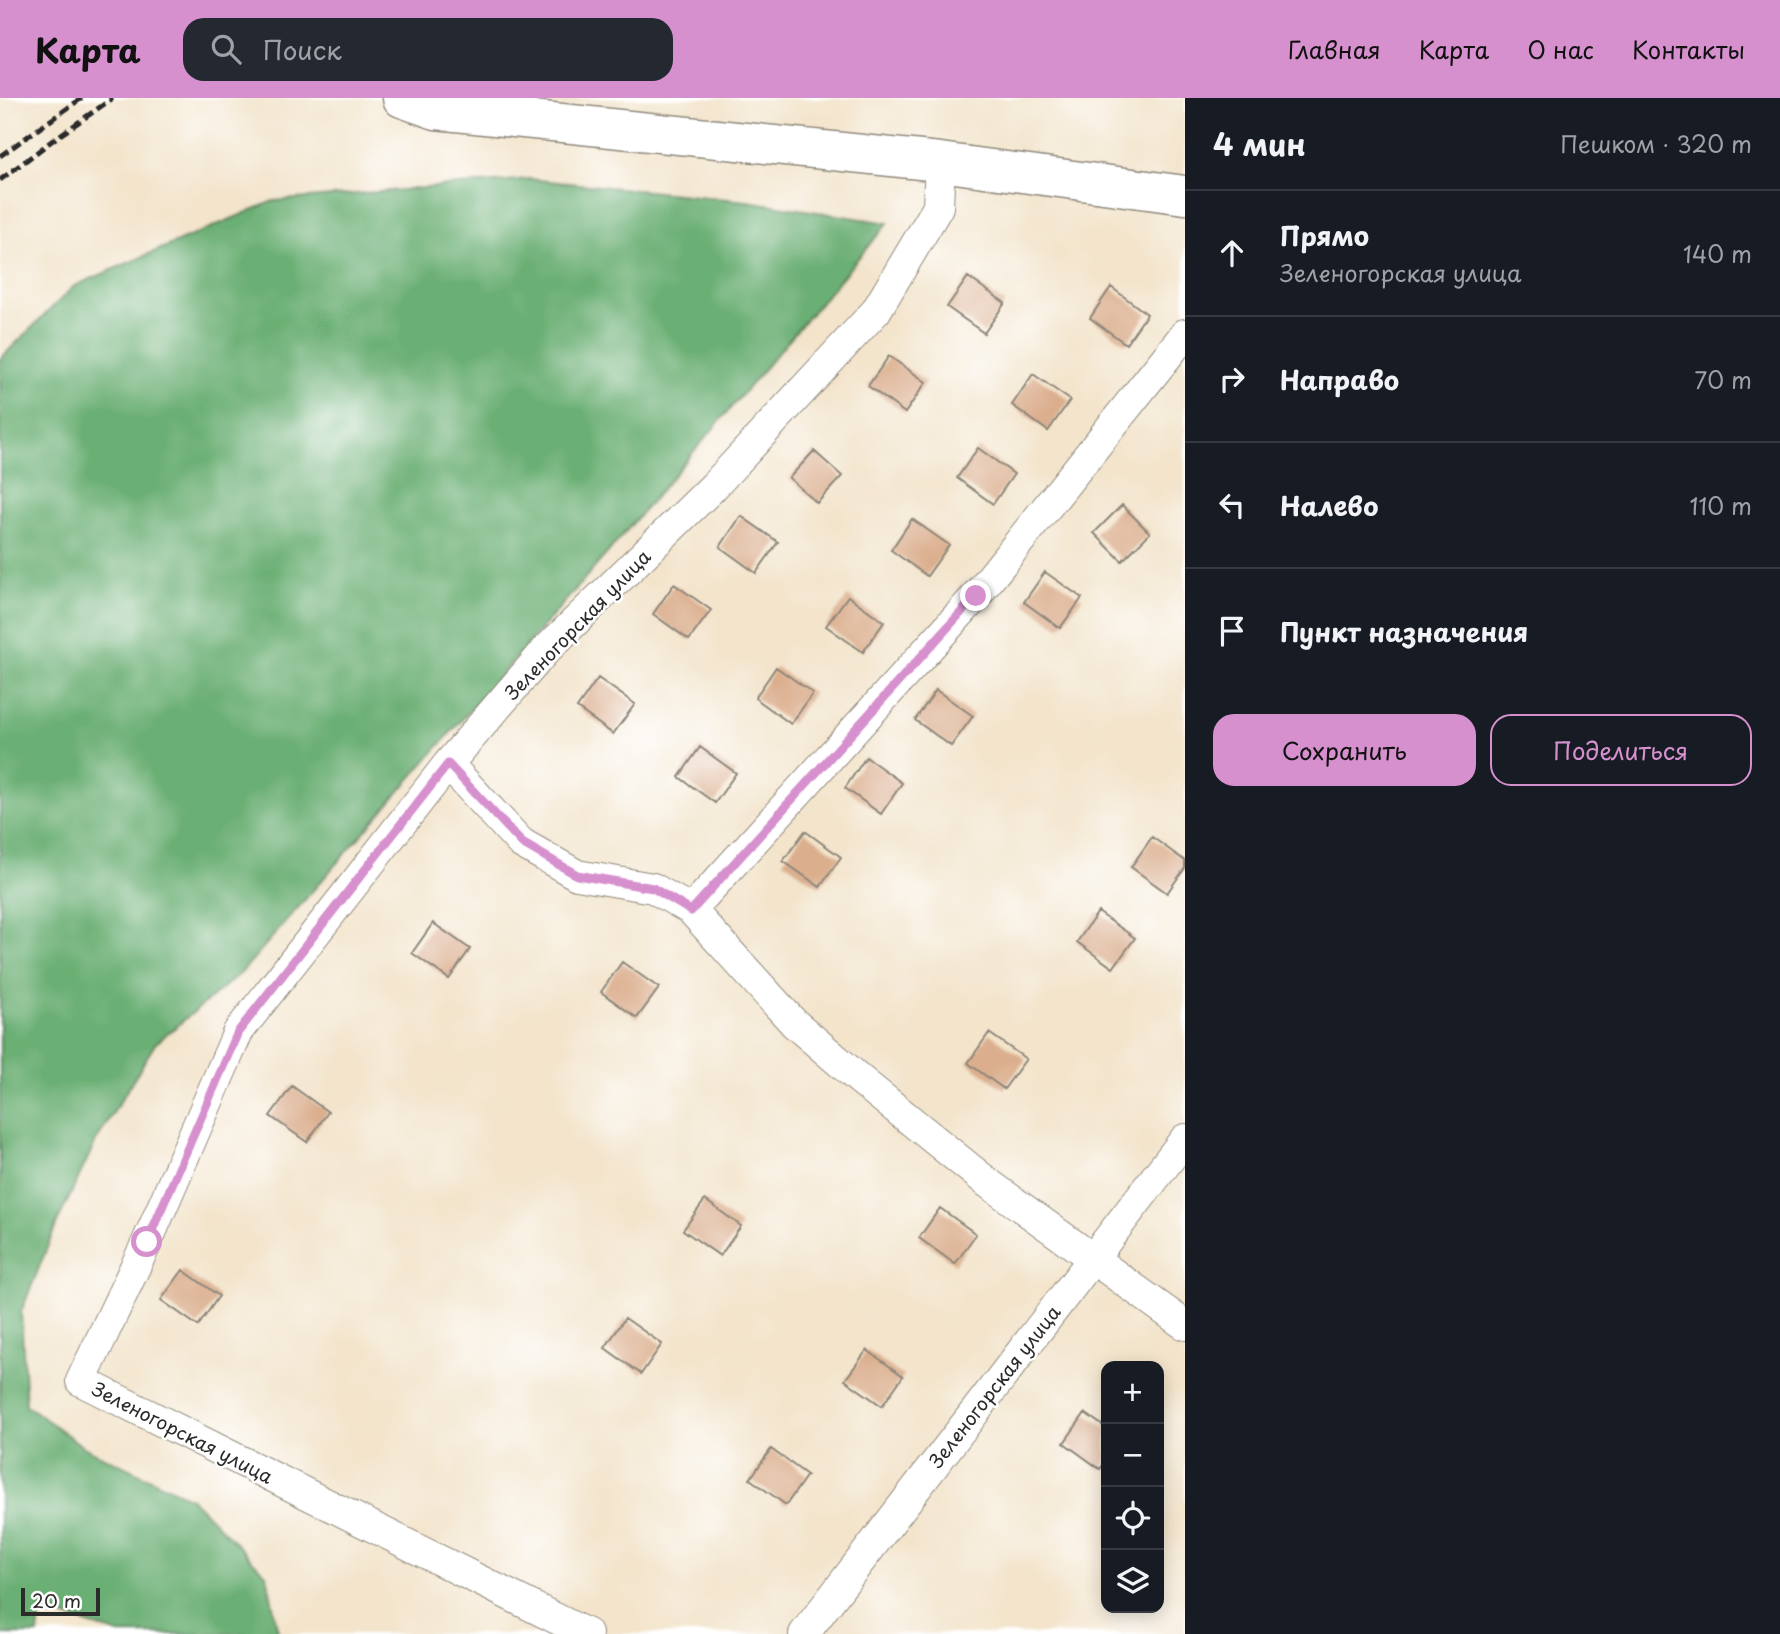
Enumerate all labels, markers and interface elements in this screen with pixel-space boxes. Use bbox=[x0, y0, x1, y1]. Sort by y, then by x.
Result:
search box bbox=[183, 18, 673, 81]
text: Карта bbox=[35, 24, 141, 74]
icon: search bbox=[207, 30, 245, 68]
text: Поиск bbox=[263, 30, 342, 69]
text: Главная bbox=[1288, 31, 1381, 67]
text: Карта bbox=[1419, 31, 1489, 67]
text: О нас bbox=[1527, 31, 1594, 67]
text: Контакты bbox=[1632, 31, 1745, 67]
text: 4 мин bbox=[1213, 121, 1306, 166]
text: Пешком · 320 m bbox=[1560, 126, 1752, 161]
text: Прямо bbox=[1280, 216, 1369, 255]
icon: ahead bbox=[1213, 234, 1251, 272]
text: 140 m bbox=[1683, 236, 1752, 271]
text: Зеленогорская улица bbox=[1280, 255, 1522, 290]
icon: right bbox=[1213, 360, 1251, 398]
text: Направо bbox=[1280, 360, 1399, 399]
text: 70 m bbox=[1694, 362, 1752, 397]
icon: left bbox=[1213, 486, 1251, 524]
text: Налево bbox=[1280, 486, 1378, 525]
text: 110 m bbox=[1690, 488, 1752, 523]
street label: Зеленогорская улица bbox=[498, 542, 656, 705]
route end bbox=[960, 580, 991, 611]
icon: arrive bbox=[1213, 612, 1251, 650]
text: Пункт назначения bbox=[1280, 612, 1528, 651]
button: Сохранить bbox=[1213, 714, 1476, 786]
button: Поделиться bbox=[1490, 714, 1752, 786]
route start bbox=[131, 1226, 162, 1257]
street label: Зеленогорская улица bbox=[922, 1299, 1066, 1473]
map controls bbox=[1101, 1361, 1164, 1613]
button: + bbox=[1101, 1361, 1164, 1424]
street label: Зеленогорская улица bbox=[88, 1374, 278, 1490]
button: − bbox=[1101, 1424, 1164, 1487]
button: locate bbox=[1101, 1487, 1164, 1550]
button: layers bbox=[1101, 1550, 1164, 1613]
scale bar bbox=[21, 1585, 100, 1617]
text: 20 m bbox=[32, 1586, 81, 1614]

